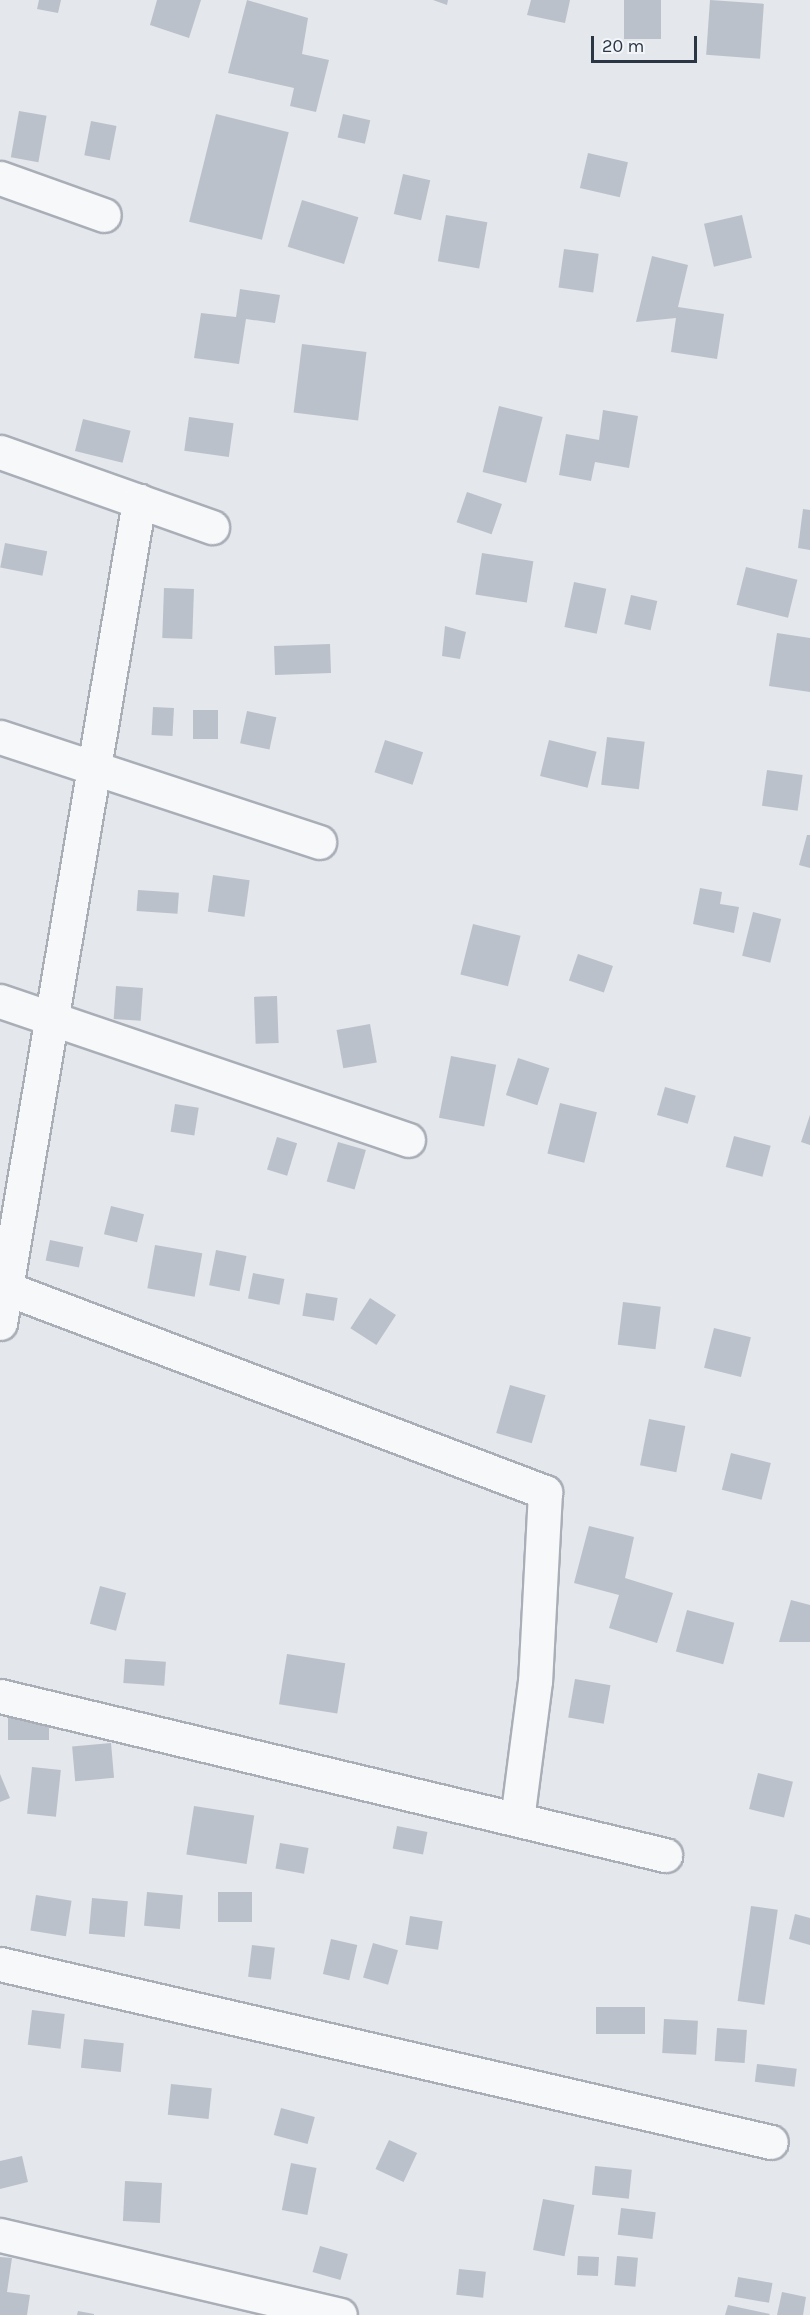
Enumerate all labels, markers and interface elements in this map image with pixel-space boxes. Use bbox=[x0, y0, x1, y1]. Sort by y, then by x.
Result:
scale bar bbox=[594, 24, 700, 62]
text: 20 m bbox=[602, 35, 644, 57]

